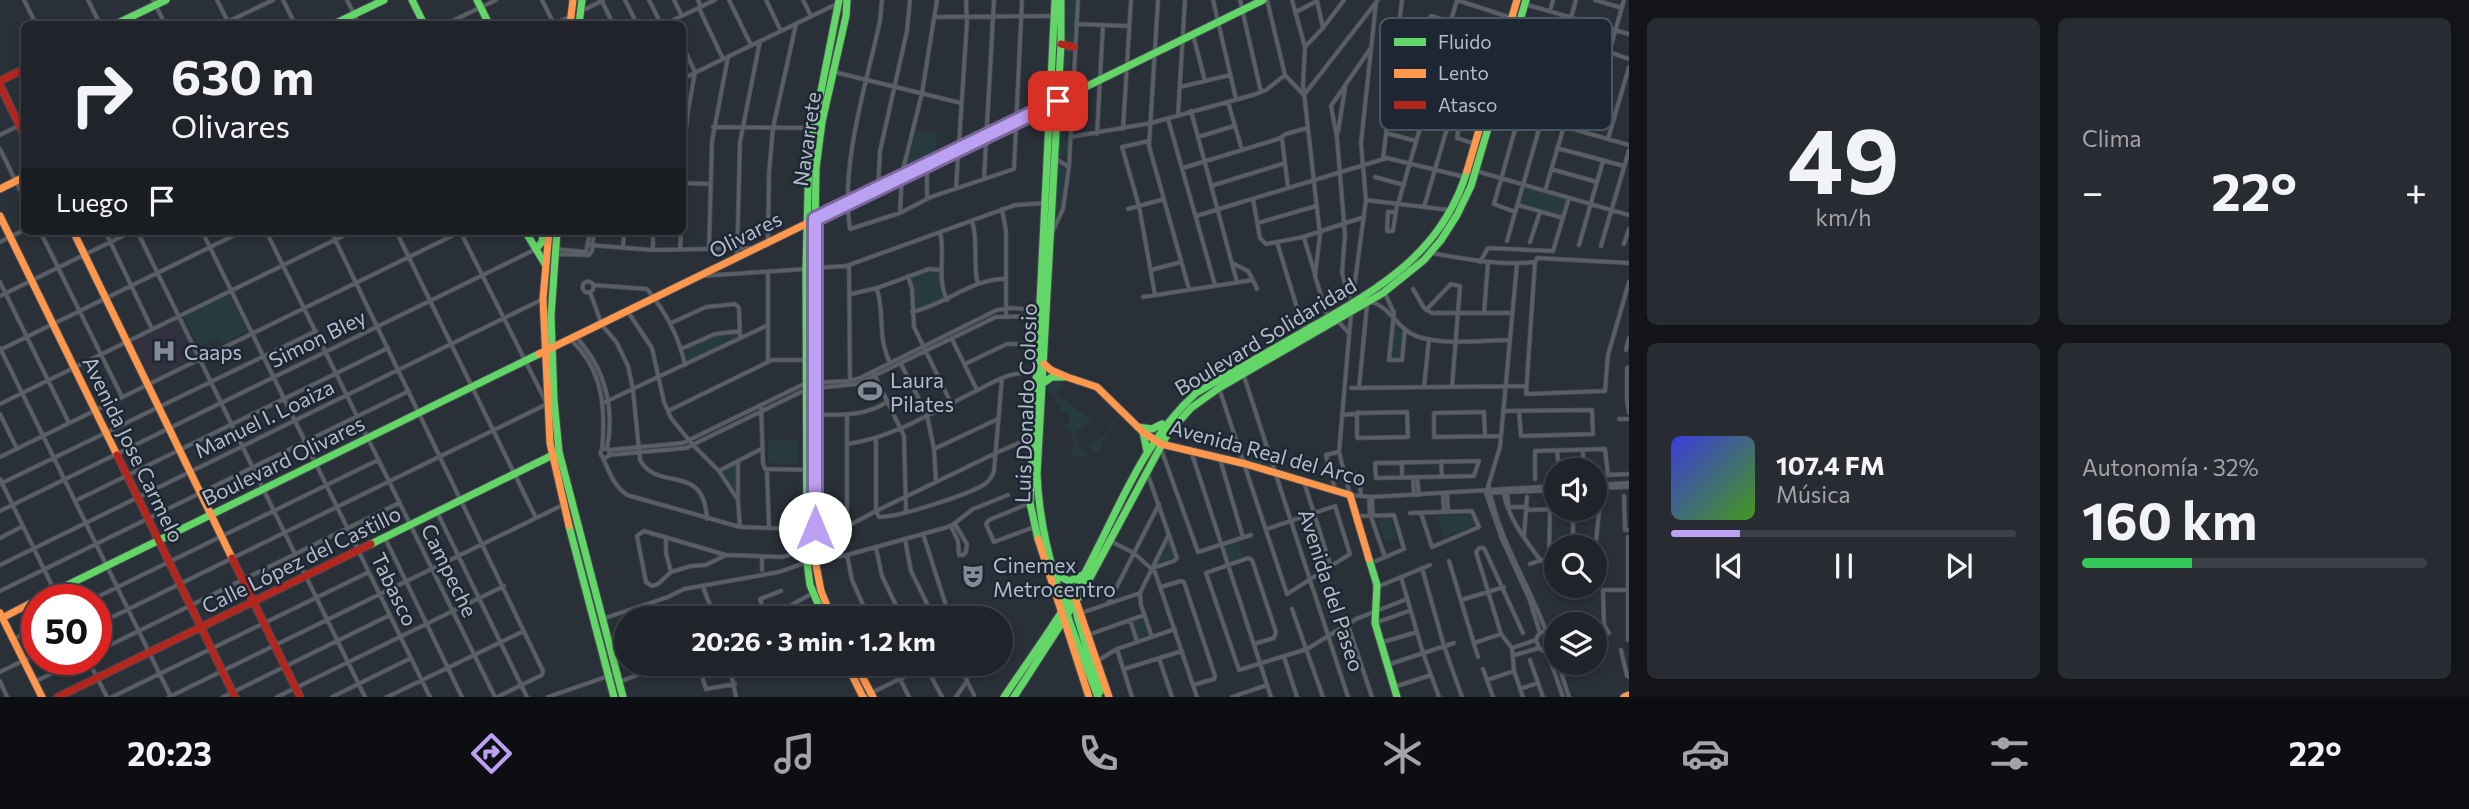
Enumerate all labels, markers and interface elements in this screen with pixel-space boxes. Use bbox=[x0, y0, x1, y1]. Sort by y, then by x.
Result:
legend bbox=[1380, 18, 1612, 130]
text: Fluido bbox=[1438, 30, 1492, 53]
text: 630 m bbox=[171, 45, 314, 105]
icon: right bbox=[56, 49, 147, 140]
text: Lento bbox=[1438, 61, 1489, 84]
pin bbox=[1028, 71, 1088, 131]
icon: arrive bbox=[1039, 82, 1077, 120]
street label: Navarrete bbox=[787, 90, 825, 188]
text: Atasco bbox=[1438, 93, 1497, 116]
text: 49 bbox=[1788, 101, 1899, 213]
text: Olivares bbox=[171, 105, 290, 145]
text: Clima bbox=[2082, 124, 2142, 152]
text: 22° bbox=[2211, 158, 2297, 222]
text: − bbox=[2082, 167, 2104, 214]
text: + bbox=[2405, 167, 2427, 214]
icon: arrive bbox=[143, 182, 181, 220]
text: Luego bbox=[56, 186, 129, 217]
text: km/h bbox=[1816, 203, 1871, 231]
street label: Olivares bbox=[705, 205, 785, 263]
street label: Boulevard Solidaridad bbox=[1170, 272, 1360, 400]
street label: Luis Donaldo Colosio bbox=[1009, 303, 1041, 503]
street label: Simon Bley bbox=[264, 304, 370, 372]
hospital icon: Caaps bbox=[150, 337, 178, 365]
place label: Caaps bbox=[184, 339, 242, 364]
street label: Avenida Jose Carmelo bbox=[78, 352, 190, 546]
place label: Laura Pilates bbox=[890, 367, 954, 416]
street label: Manuel I. Loaiza bbox=[190, 373, 338, 463]
sports icon: Laura Pilates bbox=[856, 377, 884, 405]
street label: Boulevard Olivares bbox=[198, 410, 368, 510]
street label: Avenida Real del Arco bbox=[1167, 414, 1369, 490]
text: 107.4 FM bbox=[1776, 449, 1885, 480]
text: Autonomía · 32% bbox=[2082, 453, 2259, 481]
map controls bbox=[1544, 458, 1607, 675]
button: sound bbox=[1544, 458, 1607, 521]
text: Música bbox=[1776, 480, 1851, 508]
text: 160 km bbox=[2082, 487, 2257, 551]
position arrow bbox=[778, 491, 852, 565]
street label: Calle López del Castillo bbox=[197, 500, 405, 618]
street label: Avenida del Paseo bbox=[1294, 505, 1370, 675]
street label: Campeche bbox=[417, 519, 483, 621]
button: search bbox=[1544, 535, 1607, 598]
icon: previous bbox=[1710, 547, 1748, 585]
icon: pause bbox=[1825, 547, 1863, 585]
icon: next bbox=[1940, 547, 1978, 585]
street label: Tabasco bbox=[367, 548, 423, 630]
place label: Cinemex Metrocentro bbox=[993, 552, 1116, 601]
theatre icon: Cinemex Metrocentro bbox=[959, 562, 987, 590]
speed limit sign: 50 bbox=[21, 584, 112, 675]
button: layers bbox=[1544, 612, 1607, 675]
text: 20:26 · 3 min · 1.2 km bbox=[691, 625, 936, 656]
icon: directions bbox=[467, 729, 516, 778]
icon: music bbox=[770, 729, 819, 778]
icon: phone bbox=[1074, 729, 1123, 778]
icon: climate bbox=[1378, 729, 1427, 778]
icon: car bbox=[1681, 729, 1730, 778]
icon: filters bbox=[1985, 729, 2034, 778]
text: 20:23 bbox=[127, 733, 212, 773]
text: 22° bbox=[2289, 733, 2342, 773]

